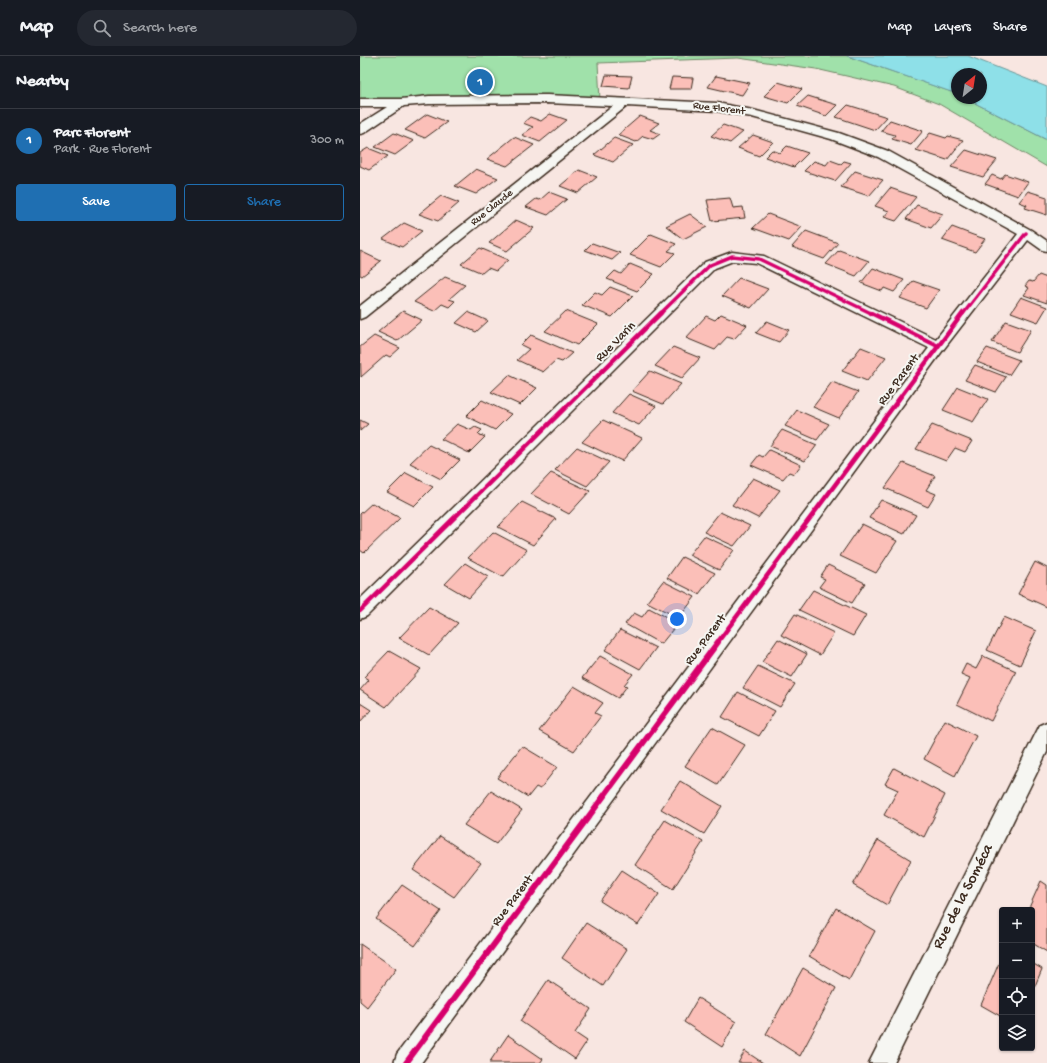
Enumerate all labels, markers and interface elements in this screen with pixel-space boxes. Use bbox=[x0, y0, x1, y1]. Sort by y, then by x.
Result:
search box bbox=[77, 10, 357, 46]
text: Map bbox=[20, 16, 53, 39]
icon: search bbox=[91, 17, 113, 39]
text: Search here bbox=[123, 19, 197, 37]
text: Map bbox=[888, 19, 912, 36]
text: Layers bbox=[934, 19, 971, 36]
text: Share bbox=[993, 19, 1027, 36]
pin: 1 bbox=[467, 67, 493, 97]
north arrow bbox=[951, 68, 987, 104]
text: Nearby bbox=[16, 72, 69, 92]
street label: Rue Florent bbox=[692, 100, 747, 118]
text: Parc Florent bbox=[54, 124, 130, 142]
text: 1 bbox=[26, 133, 32, 148]
text: 300 m bbox=[310, 133, 344, 148]
text: Park · Rue Florent bbox=[54, 142, 151, 157]
button: Save bbox=[16, 184, 176, 221]
button: Share bbox=[184, 184, 344, 221]
street label: Rue Claude bbox=[468, 187, 516, 229]
street label: Rue Varin bbox=[593, 318, 640, 365]
street label: Rue Parent bbox=[875, 350, 924, 408]
your location bbox=[667, 609, 687, 629]
street label: Rue Parent bbox=[682, 610, 731, 668]
street label: Rue de la Soméca bbox=[929, 840, 999, 953]
street label: Rue Parent bbox=[489, 871, 538, 929]
map controls bbox=[999, 907, 1035, 1051]
button: + bbox=[999, 907, 1035, 943]
button: − bbox=[999, 943, 1035, 979]
button: locate bbox=[999, 979, 1035, 1015]
button: layers bbox=[999, 1015, 1035, 1051]

